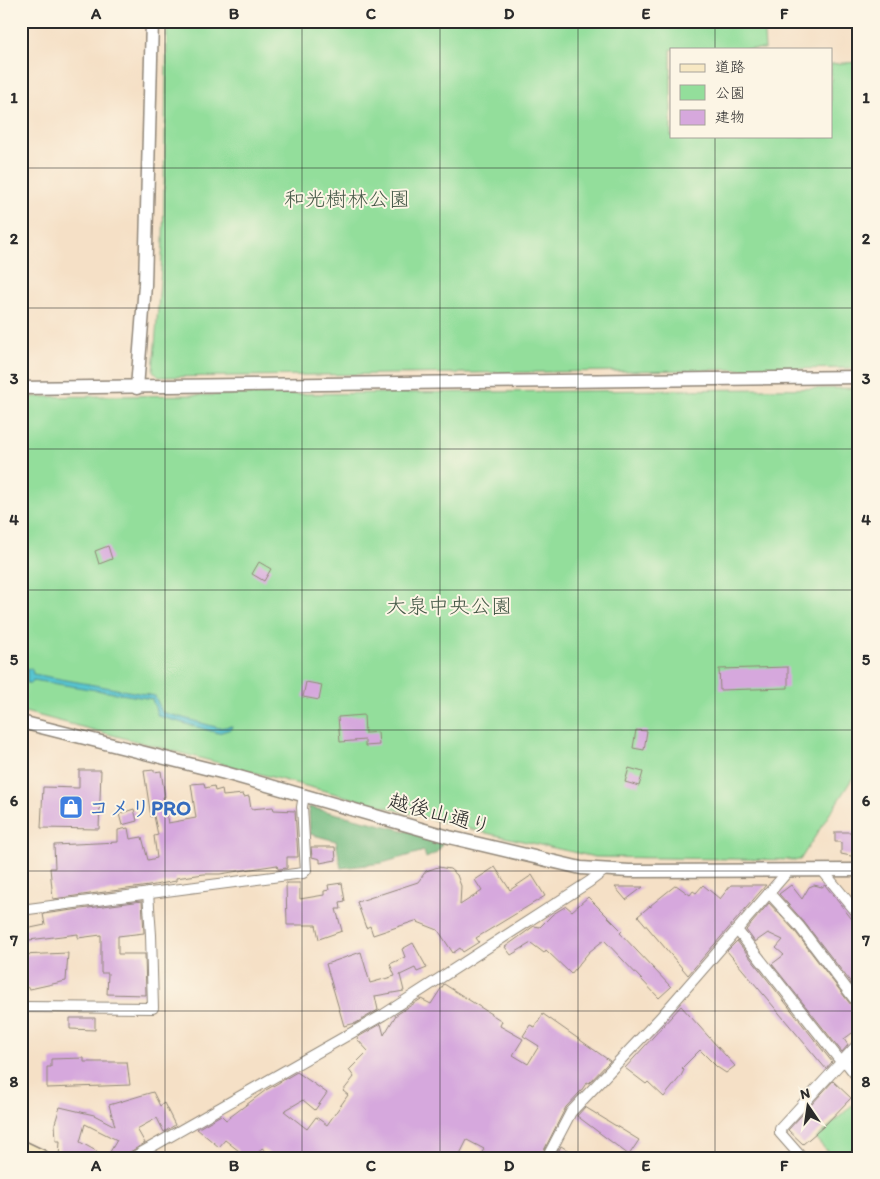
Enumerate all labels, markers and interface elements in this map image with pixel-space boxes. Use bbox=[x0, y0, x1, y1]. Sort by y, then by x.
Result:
text: A bbox=[90, 4, 102, 23]
text: B bbox=[229, 4, 240, 23]
text: C bbox=[366, 4, 377, 23]
text: D bbox=[504, 4, 515, 23]
text: E bbox=[642, 4, 651, 23]
text: F bbox=[780, 4, 789, 23]
legend bbox=[670, 48, 832, 138]
text: 道路 bbox=[715, 58, 745, 76]
text: 公園 bbox=[715, 84, 745, 102]
text: 1 bbox=[10, 88, 18, 107]
text: 1 bbox=[862, 88, 870, 107]
text: 建物 bbox=[715, 108, 745, 126]
park label: 和光樹林公園 bbox=[284, 186, 410, 211]
text: 2 bbox=[10, 229, 19, 248]
text: 2 bbox=[862, 229, 871, 248]
text: 3 bbox=[10, 369, 19, 388]
text: 3 bbox=[862, 369, 871, 388]
text: 4 bbox=[9, 510, 19, 529]
text: 4 bbox=[861, 510, 871, 529]
park label: 大泉中央公園 bbox=[386, 593, 512, 618]
text: 5 bbox=[10, 650, 19, 669]
text: 5 bbox=[862, 650, 871, 669]
street label: 越後山通り bbox=[386, 787, 494, 839]
text: 6 bbox=[10, 791, 19, 810]
text: 6 bbox=[862, 791, 871, 810]
shop icon: コメリPRO bbox=[58, 794, 84, 820]
place label: コメリPRO bbox=[88, 795, 191, 820]
text: 7 bbox=[9, 931, 18, 950]
text: 7 bbox=[861, 931, 870, 950]
text: 8 bbox=[10, 1072, 19, 1091]
text: 8 bbox=[862, 1072, 871, 1091]
north arrow bbox=[782, 1082, 832, 1132]
text: N bbox=[799, 1084, 812, 1103]
text: A bbox=[90, 1156, 102, 1175]
text: B bbox=[229, 1156, 240, 1175]
text: C bbox=[366, 1156, 377, 1175]
text: D bbox=[504, 1156, 515, 1175]
text: E bbox=[642, 1156, 651, 1175]
text: F bbox=[780, 1156, 789, 1175]

